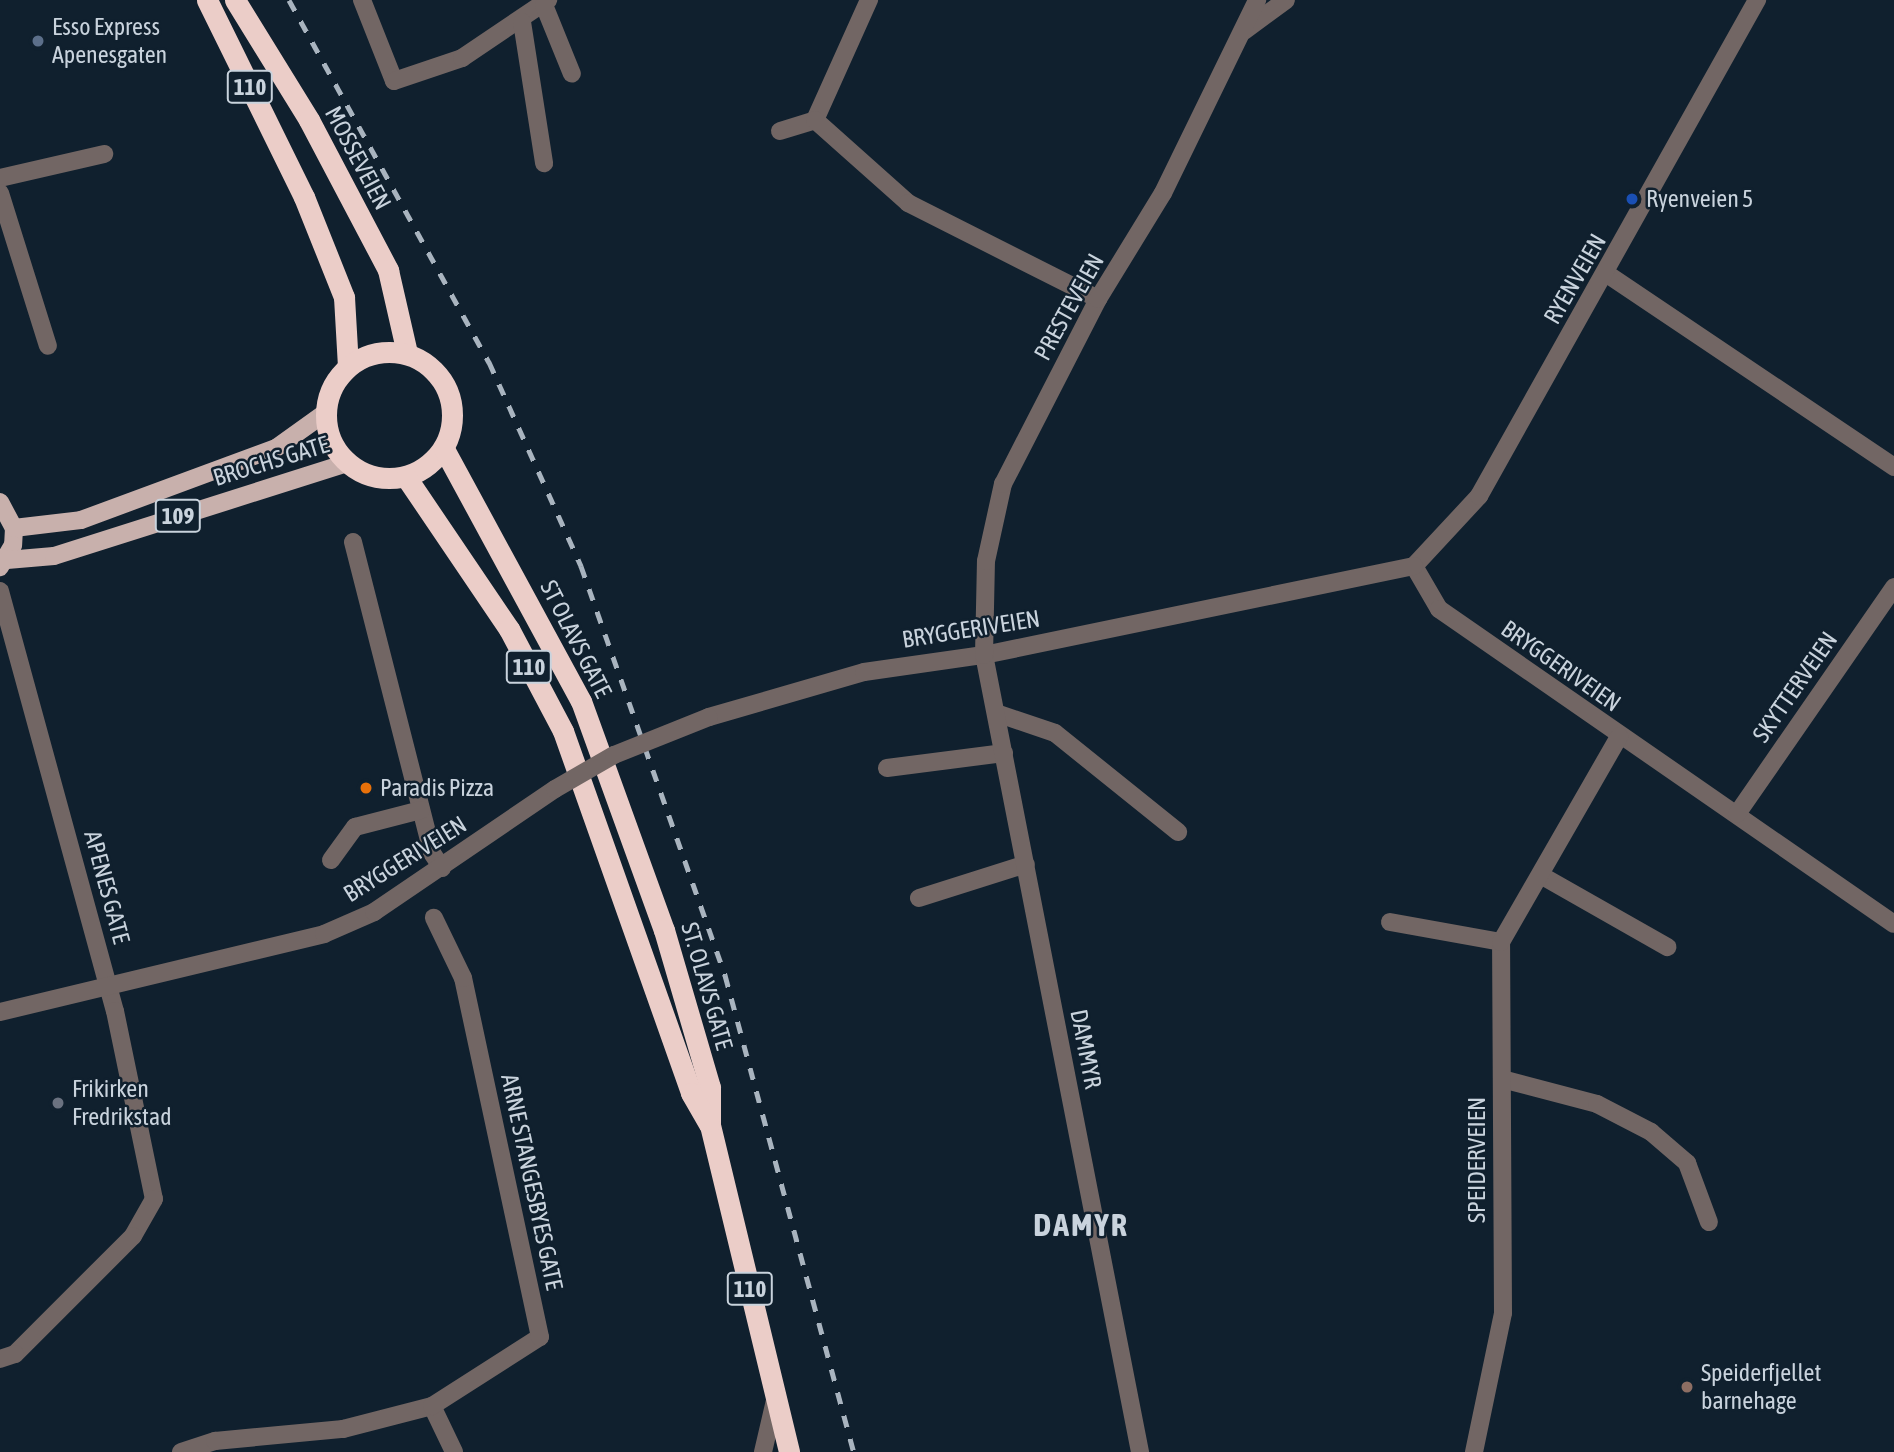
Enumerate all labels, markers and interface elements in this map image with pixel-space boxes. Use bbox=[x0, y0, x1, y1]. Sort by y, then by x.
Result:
place label: Esso Express Apenesgaten bbox=[52, 13, 167, 69]
marker: Esso Express Apenesgaten bbox=[30, 33, 46, 49]
road number: 110 bbox=[226, 68, 274, 106]
street label: MOSSEVEIEN bbox=[319, 101, 397, 215]
place label: Ryenveien 5 bbox=[1646, 185, 1753, 213]
marker: Ryenveien 5 bbox=[1624, 191, 1640, 207]
street label: RYENVEIEN bbox=[1538, 229, 1612, 329]
street label: PRESTEVEIEN bbox=[1028, 249, 1110, 365]
street label: BROCHS GATE bbox=[210, 430, 332, 492]
road number: 109 bbox=[154, 496, 202, 536]
street label: ST OLAVS GATE bbox=[534, 575, 618, 703]
street label: BRYGGERIVEIEN bbox=[900, 604, 1042, 654]
street label: BRYGGERIVEIEN bbox=[1496, 614, 1626, 718]
street label: SKYTTERVEIEN bbox=[1746, 626, 1844, 748]
road number: 110 bbox=[504, 648, 554, 687]
place label: Paradis Pizza bbox=[380, 774, 494, 802]
marker: Paradis Pizza bbox=[358, 780, 374, 796]
street label: BRYGGERIVEIEN bbox=[338, 810, 472, 908]
street label: APENES GATE bbox=[78, 827, 136, 947]
street label: ST. OLAVS GATE bbox=[675, 919, 739, 1053]
street label: DAMMYR bbox=[1064, 1007, 1108, 1091]
street label: ARNE STANGESBYES GATE bbox=[495, 1071, 569, 1293]
place label: Frikirken Fredrikstad bbox=[72, 1075, 172, 1131]
marker: Frikirken Fredrikstad bbox=[50, 1095, 66, 1111]
street label: SPEIDERVEIEN bbox=[1463, 1097, 1491, 1223]
district label: DAMYR bbox=[1034, 1206, 1128, 1244]
road number: 110 bbox=[726, 1270, 774, 1308]
place label: Speiderfjellet barnehage bbox=[1701, 1359, 1821, 1415]
marker: Speiderfjellet barnehage bbox=[1679, 1379, 1695, 1395]

